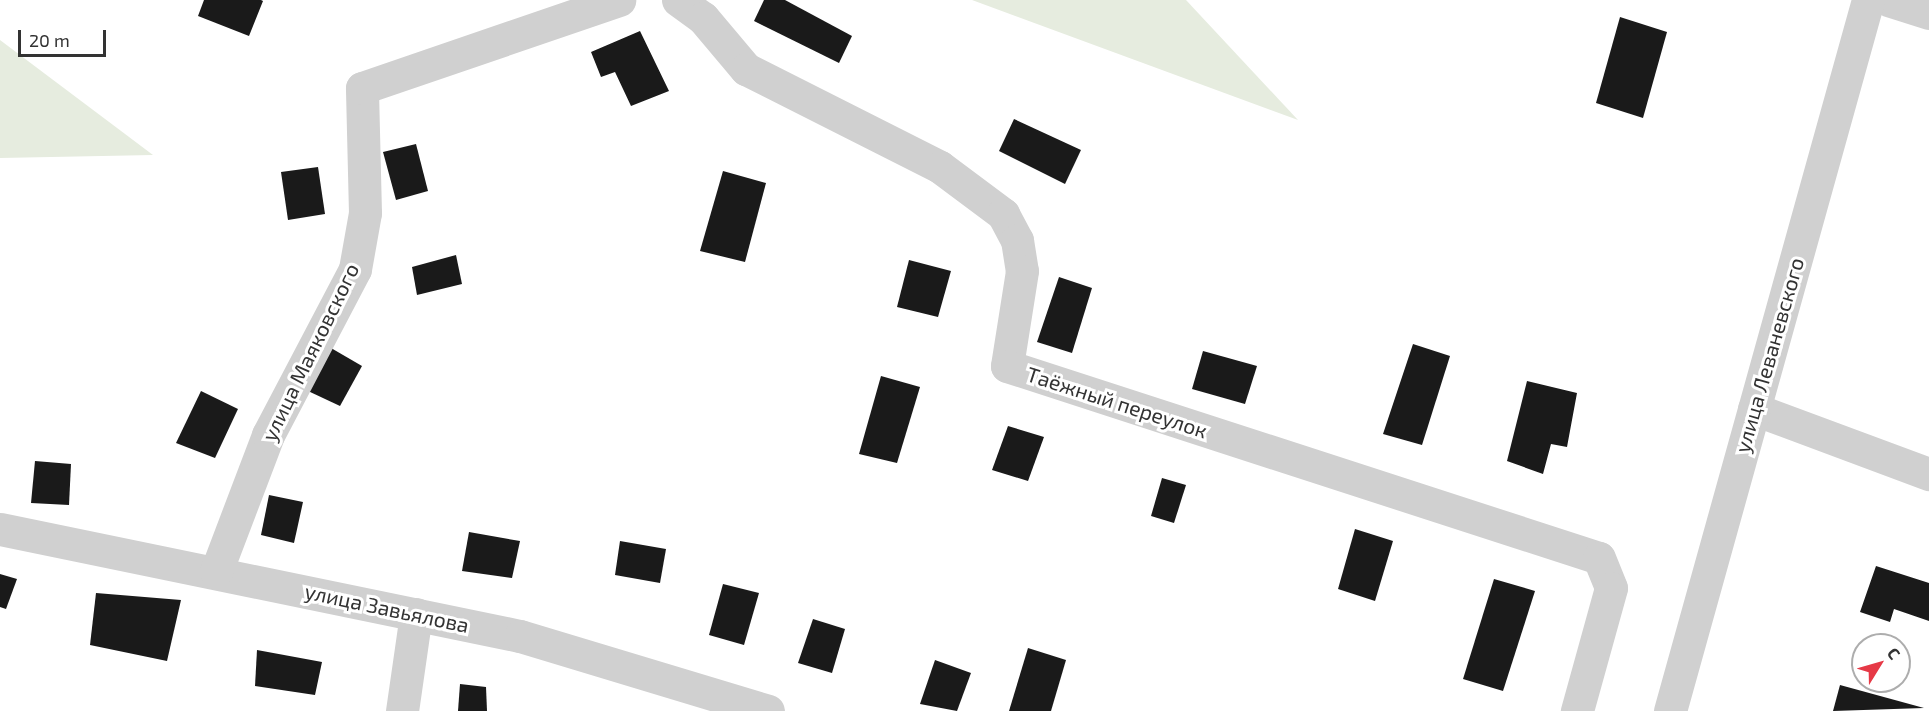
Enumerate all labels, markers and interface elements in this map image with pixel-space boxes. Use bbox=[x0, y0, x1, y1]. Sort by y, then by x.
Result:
scale bar bbox=[21, 18, 110, 56]
text: 20 m bbox=[29, 29, 70, 51]
street label: улица Леваневского bbox=[1729, 255, 1809, 455]
street label: улица Маяковского bbox=[256, 259, 364, 445]
street label: Таёжный переулок bbox=[1024, 361, 1210, 443]
street label: улица Завьялова bbox=[303, 578, 471, 638]
north arrow bbox=[1851, 633, 1911, 693]
text: С bbox=[1884, 644, 1905, 663]

